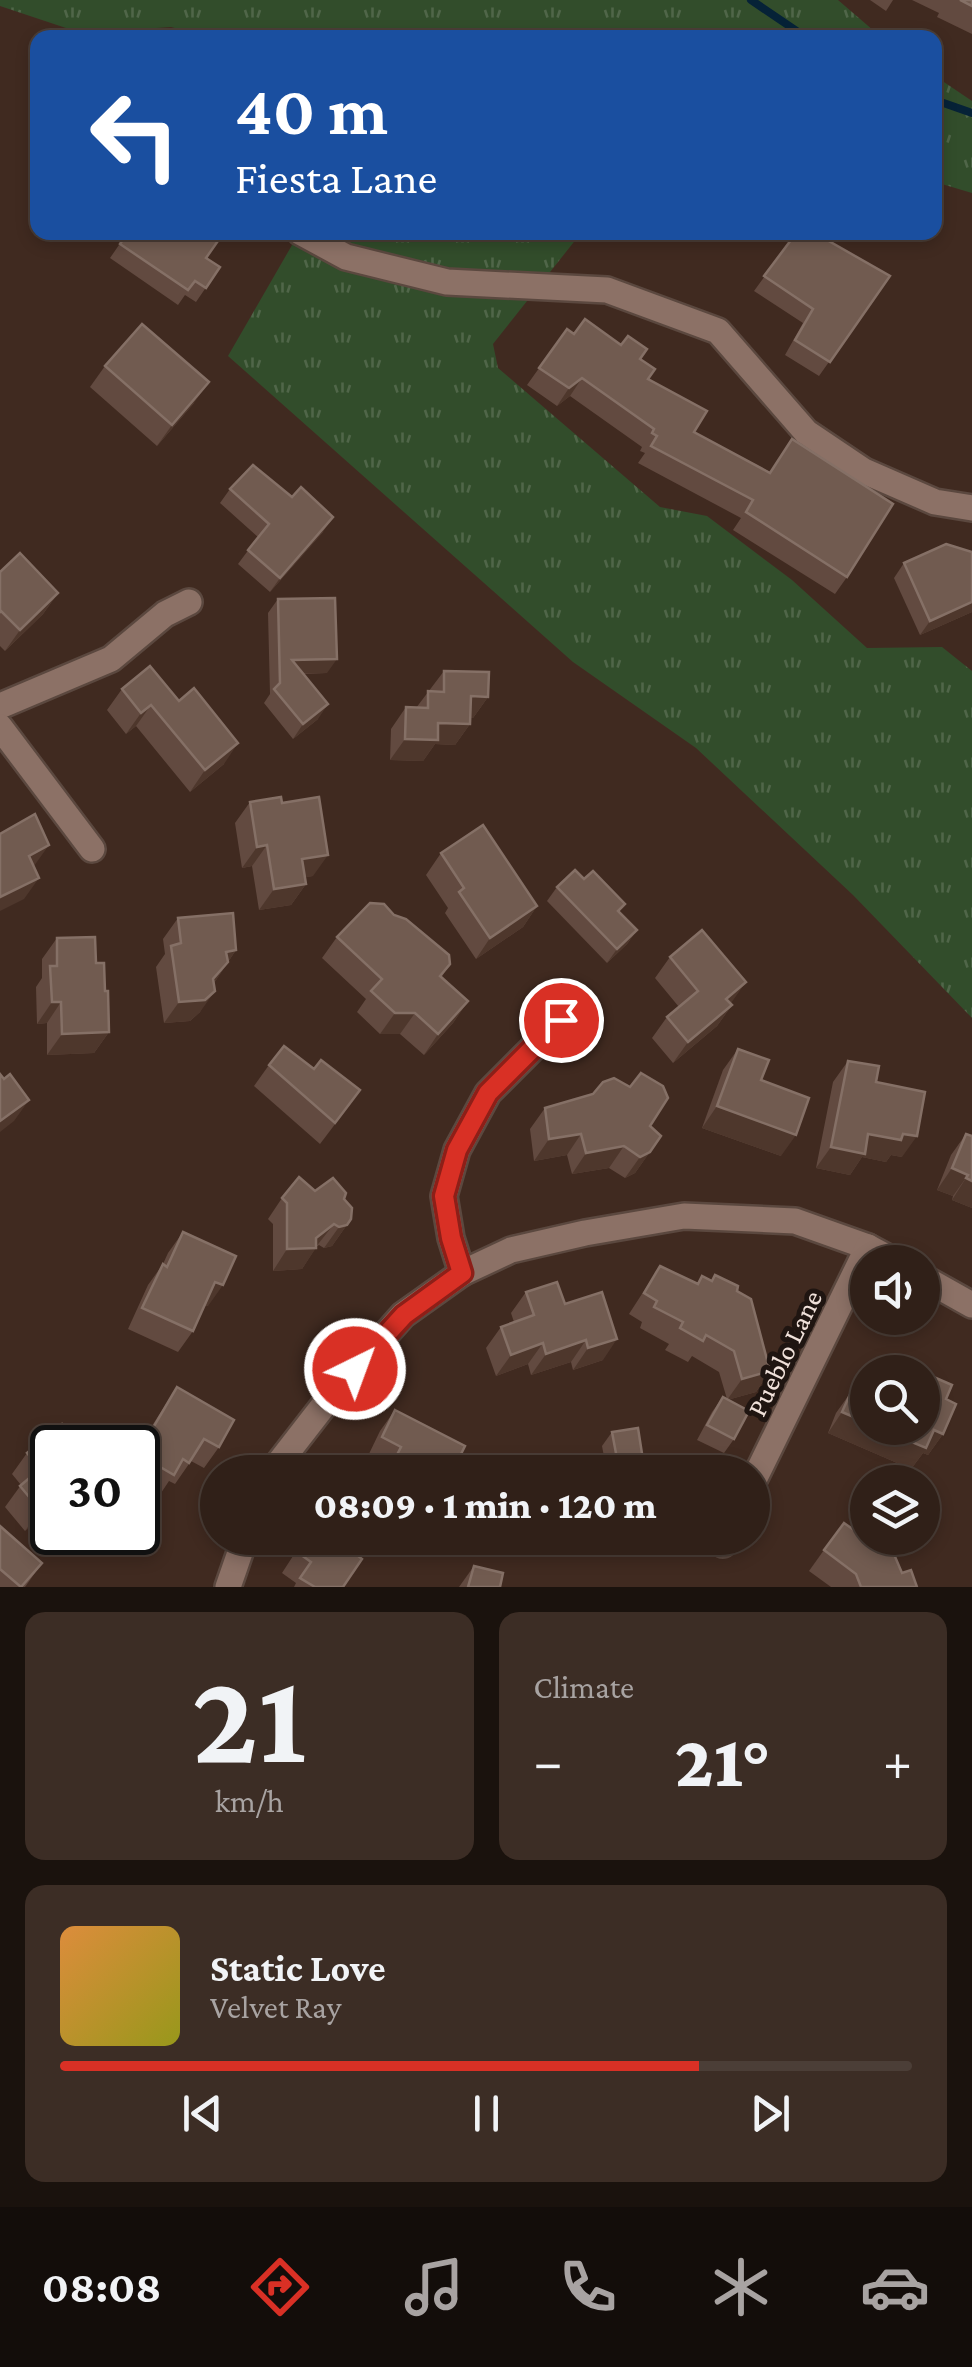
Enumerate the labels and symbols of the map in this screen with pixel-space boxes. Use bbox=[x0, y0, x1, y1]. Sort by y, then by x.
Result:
pin bbox=[519, 978, 604, 1063]
street label: Pueblo Lane bbox=[741, 1285, 828, 1421]
position arrow bbox=[303, 1317, 407, 1421]
speed limit sign: 30 bbox=[30, 1425, 160, 1555]

